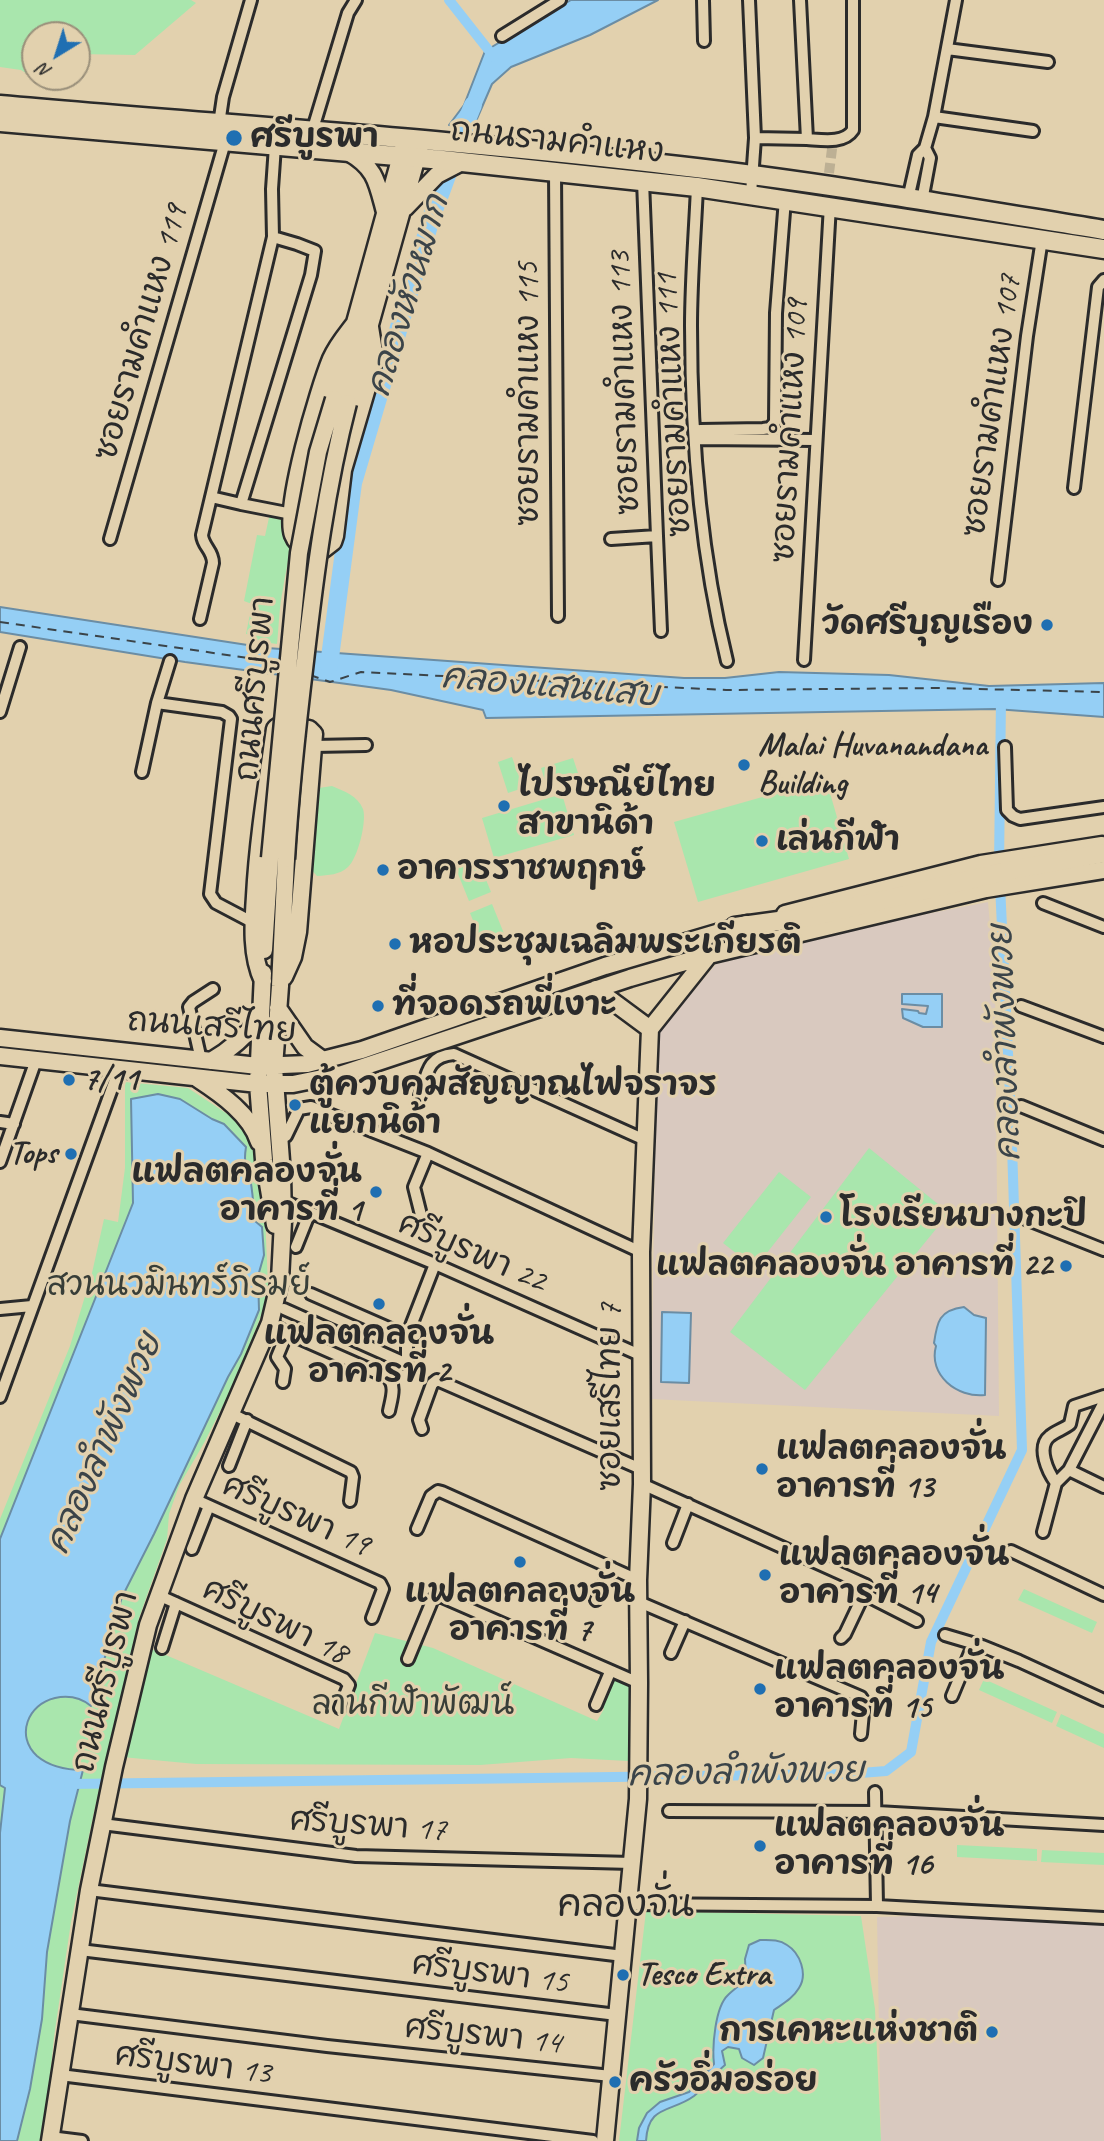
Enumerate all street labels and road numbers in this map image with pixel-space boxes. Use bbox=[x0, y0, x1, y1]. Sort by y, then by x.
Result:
street label: ถนนรามคำแหง bbox=[448, 111, 666, 173]
street label: ซอยรามคำแหง 119 bbox=[87, 201, 197, 465]
street label: ซอยรามคำแหง 113 bbox=[601, 250, 649, 516]
street label: ซอยรามคำแหง 115 bbox=[509, 262, 549, 526]
street label: ซอยรามคำแหง 111 bbox=[647, 272, 701, 538]
street label: ซอยรามคำแหง 107 bbox=[955, 273, 1031, 539]
street label: ซอยรามคำแหง 109 bbox=[764, 298, 818, 564]
street label: ถนนศรีบูรพา bbox=[228, 595, 284, 783]
street label: ถนนเสรีไทย bbox=[126, 1001, 298, 1053]
street label: ศรีบูรพา 22 bbox=[392, 1204, 552, 1302]
street label: ซอยเสรีไทย 7 bbox=[591, 1303, 631, 1491]
street label: ศรีบูรพา 19 bbox=[216, 1466, 376, 1566]
street label: ศรีบูรพา 18 bbox=[196, 1570, 354, 1674]
street label: ถนนศรีบูรพา bbox=[64, 1587, 148, 1777]
street label: ศรีบูรพา 17 bbox=[288, 1801, 448, 1851]
street label: ศรีบูรพา 15 bbox=[410, 1945, 570, 2003]
street label: ศรีบูรพา 14 bbox=[403, 2008, 563, 2064]
street label: ศรีบูรพา 13 bbox=[113, 2036, 273, 2094]

